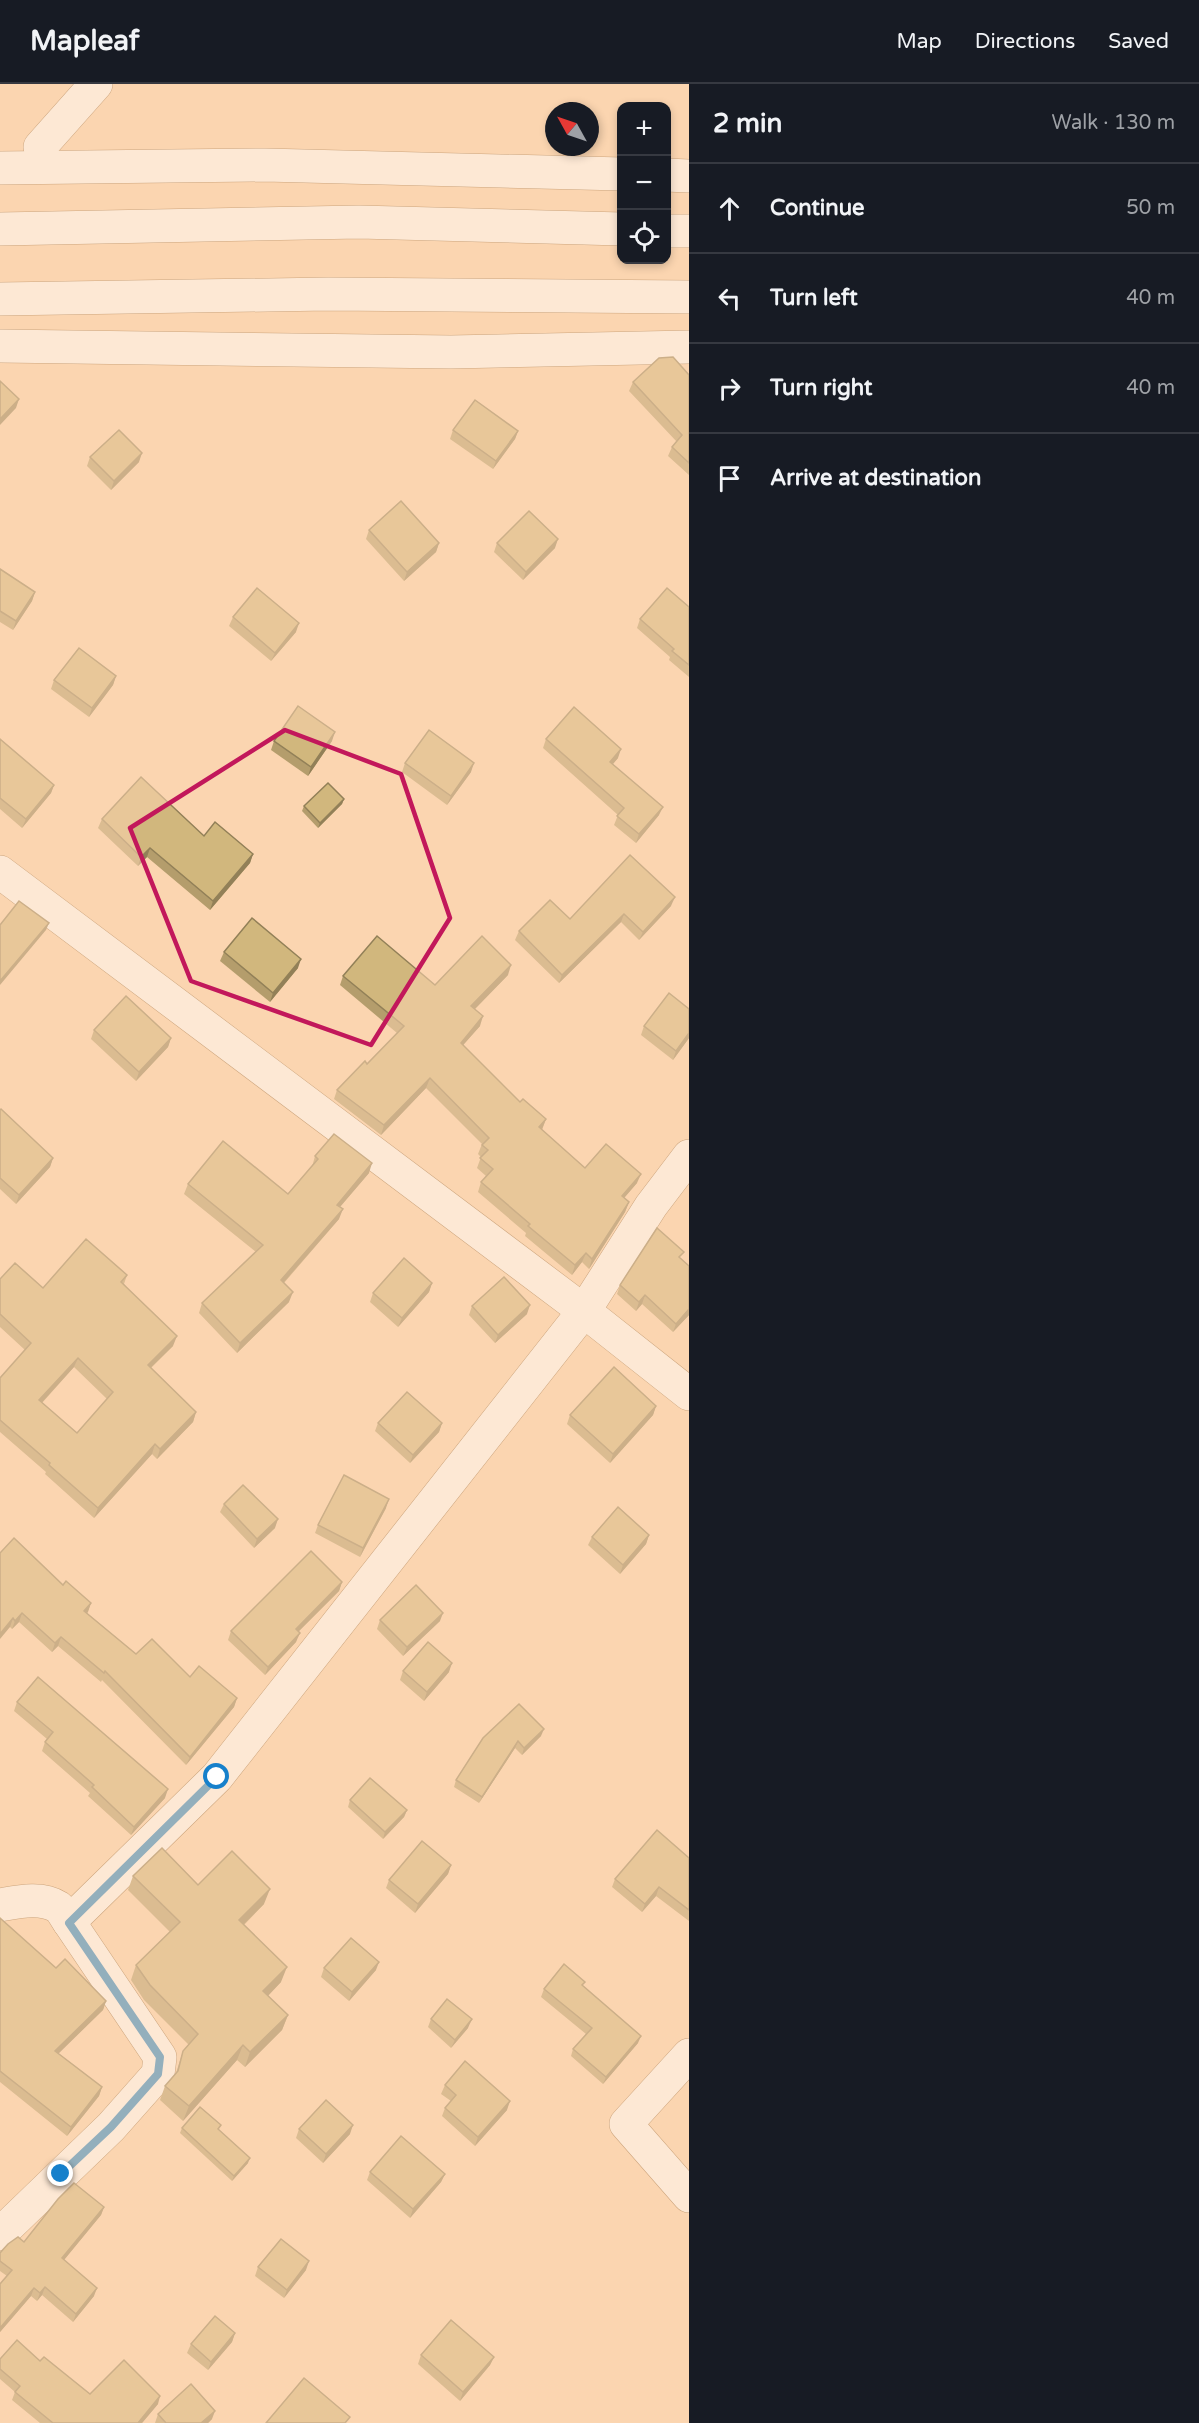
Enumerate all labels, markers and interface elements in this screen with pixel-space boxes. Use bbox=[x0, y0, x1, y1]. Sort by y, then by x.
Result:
text: Mapleaf bbox=[30, 24, 139, 58]
text: Map bbox=[896, 29, 942, 54]
text: Directions bbox=[975, 29, 1075, 54]
text: Saved bbox=[1108, 29, 1169, 54]
north arrow bbox=[545, 102, 599, 156]
map controls bbox=[617, 102, 671, 264]
button: + bbox=[617, 102, 671, 156]
text: 2 min bbox=[713, 108, 782, 139]
text: Walk · 130 m bbox=[1052, 111, 1175, 135]
button: − bbox=[617, 156, 671, 210]
icon: ahead bbox=[713, 192, 746, 225]
text: Continue bbox=[770, 195, 865, 221]
text: 50 m bbox=[1126, 196, 1175, 220]
button: locate bbox=[617, 210, 671, 264]
icon: left bbox=[713, 282, 746, 315]
text: Turn left bbox=[770, 285, 858, 311]
text: 40 m bbox=[1126, 286, 1175, 310]
icon: right bbox=[713, 372, 746, 405]
text: Turn right bbox=[770, 375, 872, 401]
text: 40 m bbox=[1126, 376, 1175, 400]
icon: arrive bbox=[713, 462, 746, 495]
text: Arrive at destination bbox=[770, 465, 981, 491]
route start bbox=[203, 1763, 229, 1789]
route end bbox=[47, 2160, 73, 2186]

